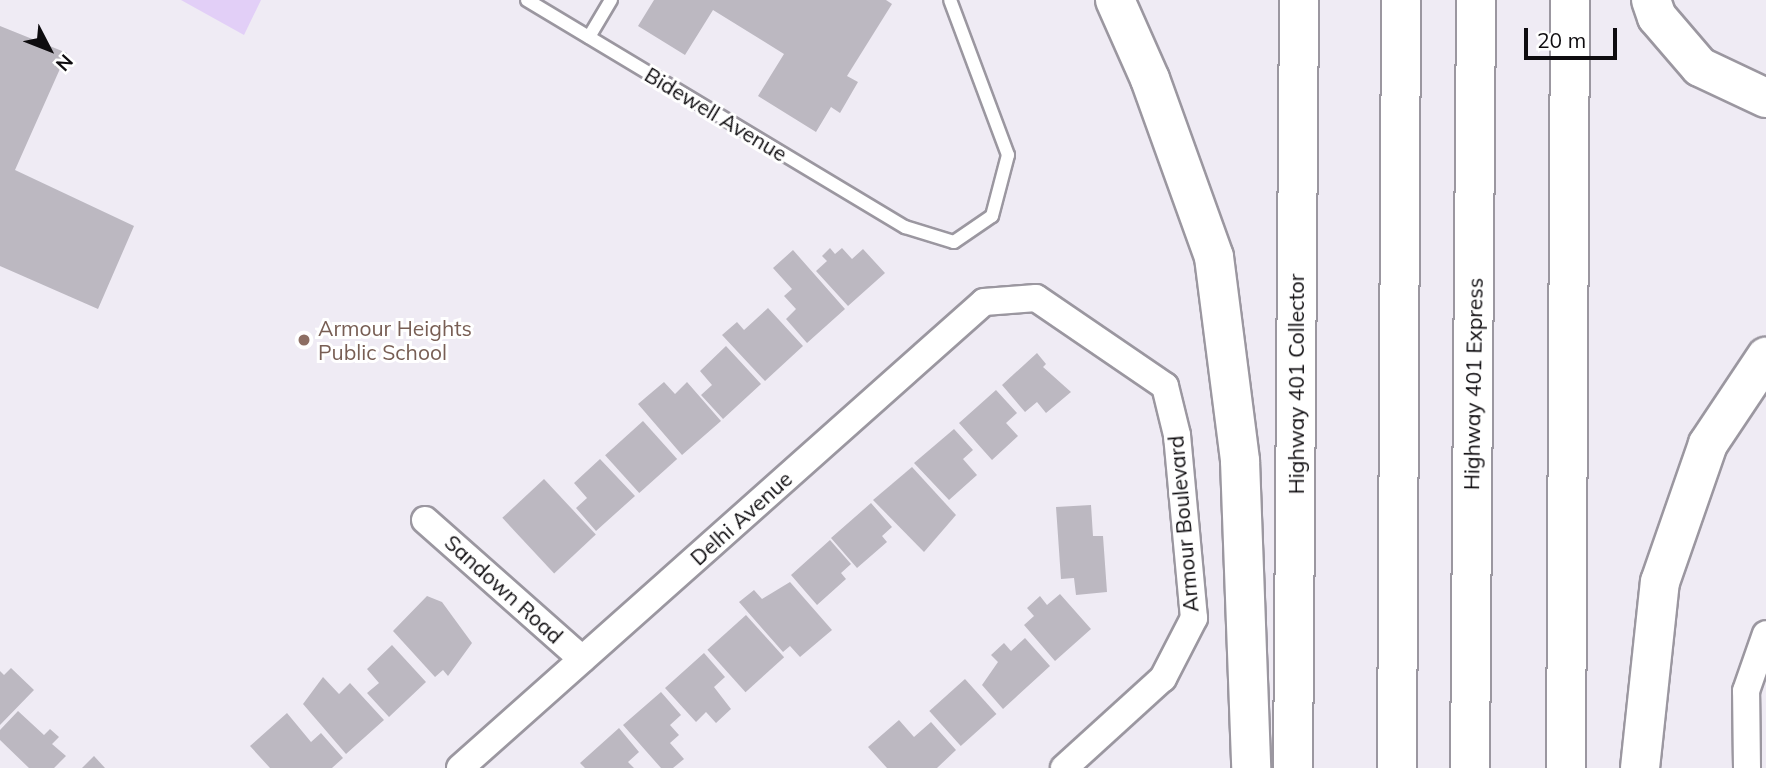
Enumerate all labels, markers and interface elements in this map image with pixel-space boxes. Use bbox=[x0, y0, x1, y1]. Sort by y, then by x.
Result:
north arrow bbox=[14, 14, 84, 84]
scale bar bbox=[1528, 14, 1621, 58]
text: 20 m bbox=[1537, 27, 1586, 53]
text: N bbox=[51, 50, 78, 76]
street label: Bidewell Avenue bbox=[640, 62, 792, 166]
street label: Highway 401 Collector bbox=[1283, 274, 1309, 494]
street label: Highway 401 Express bbox=[1459, 278, 1487, 490]
place label: Armour Heights Public School bbox=[318, 315, 472, 365]
marker: Armour Heights Public School bbox=[296, 332, 312, 348]
street label: Armour Boulevard bbox=[1163, 435, 1203, 613]
street label: Delhi Avenue bbox=[685, 466, 797, 570]
street label: Sandown Road bbox=[440, 529, 568, 649]

